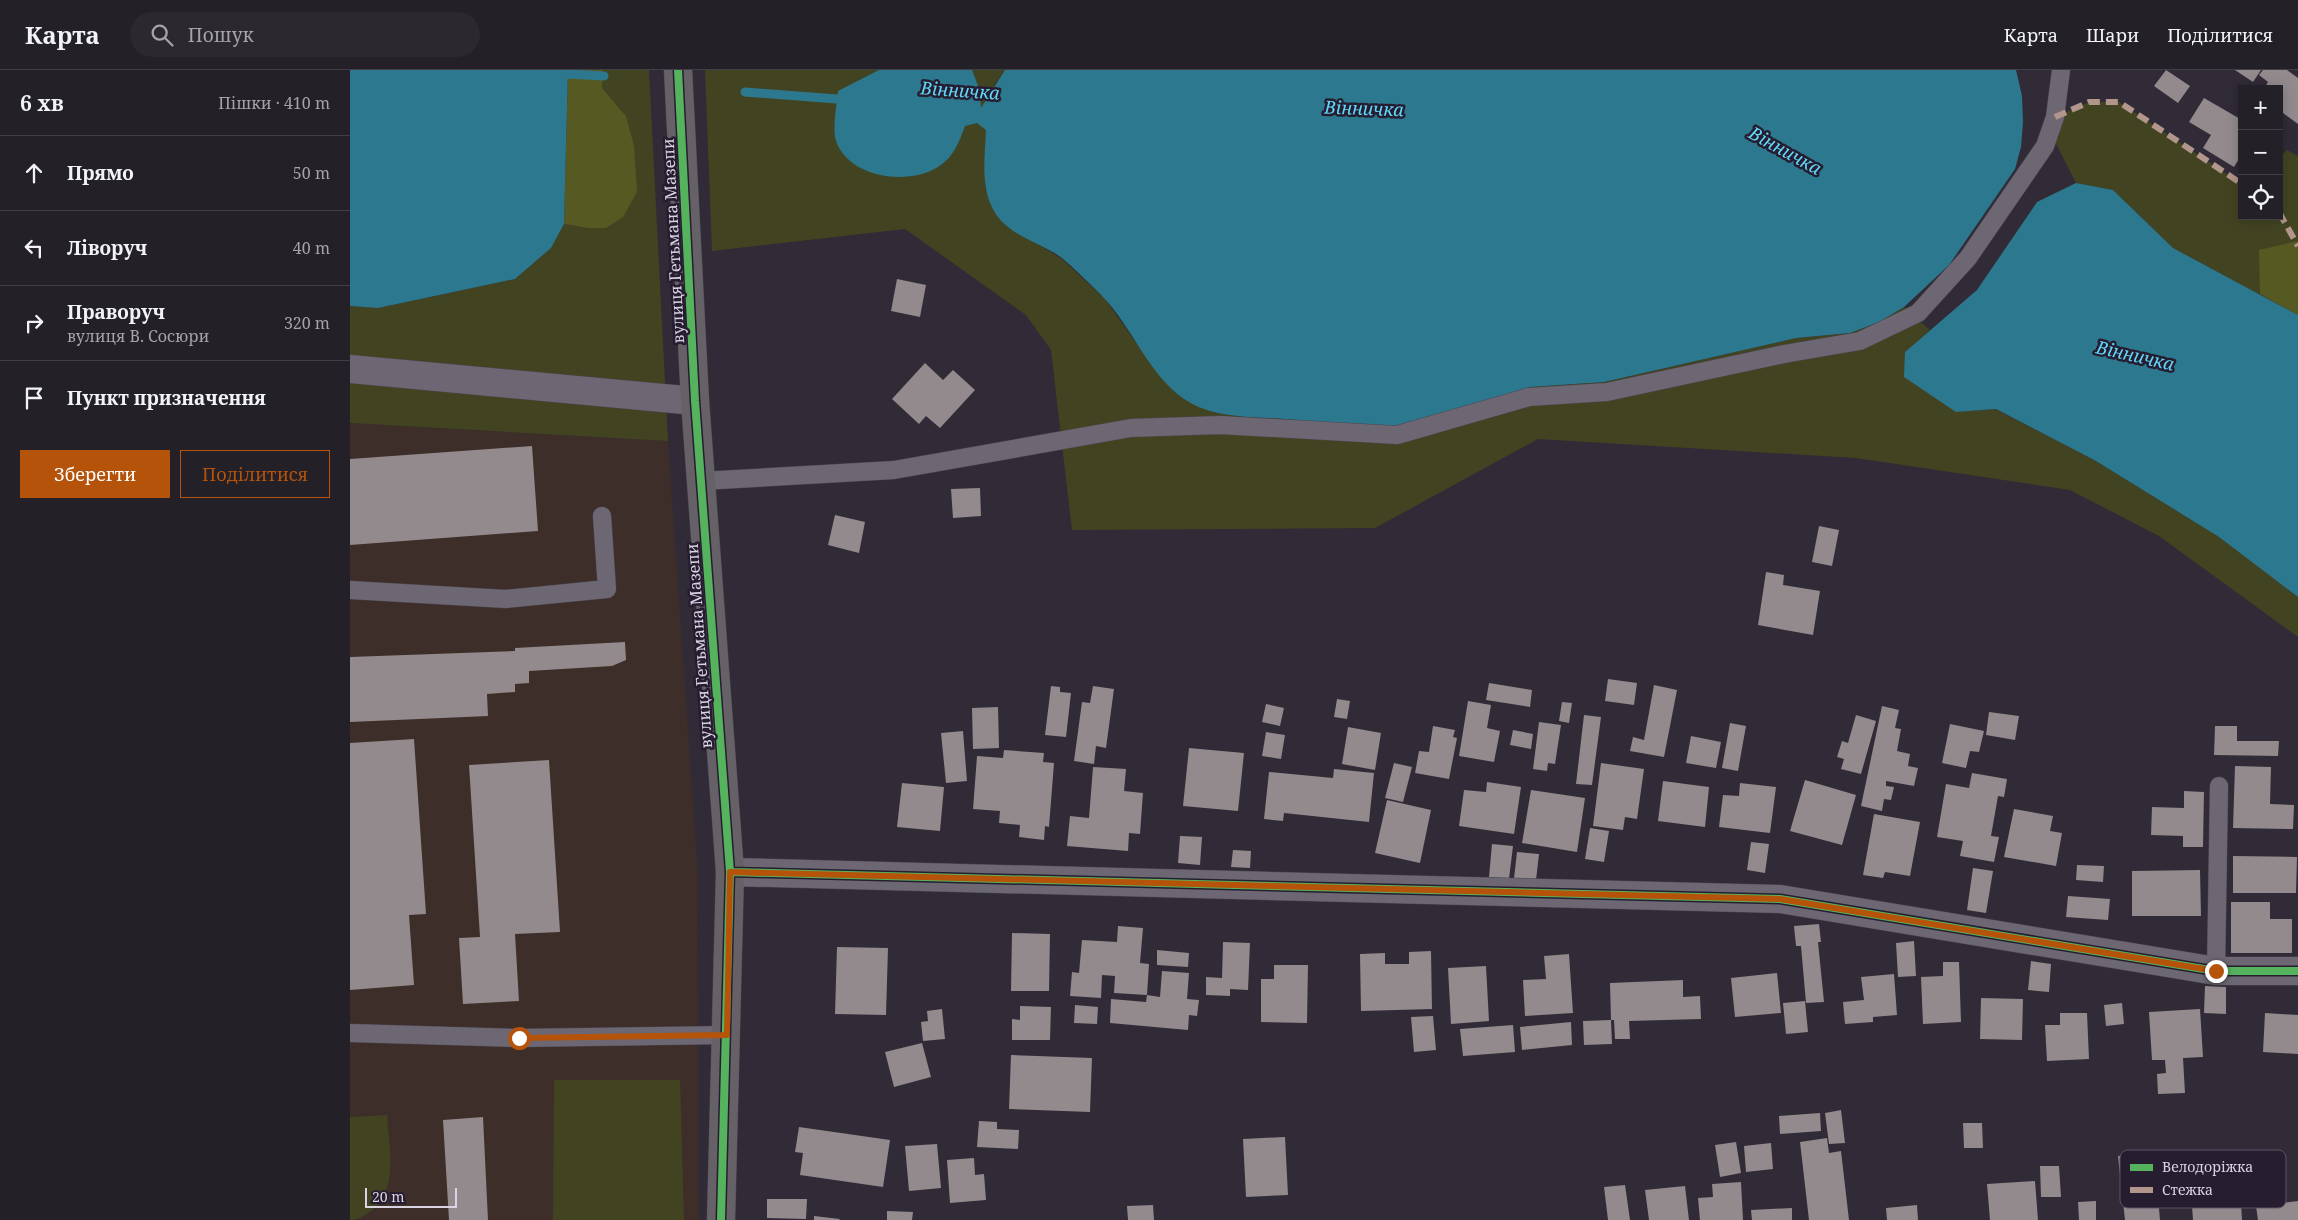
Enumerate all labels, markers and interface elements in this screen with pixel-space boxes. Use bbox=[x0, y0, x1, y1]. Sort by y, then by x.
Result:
search box bbox=[130, 12, 480, 57]
text: Карта bbox=[25, 18, 100, 51]
icon: search bbox=[148, 21, 176, 49]
text: Пошук bbox=[188, 22, 254, 48]
text: Карта bbox=[2004, 23, 2058, 47]
text: Шари bbox=[2086, 23, 2139, 47]
text: Поділитися bbox=[2167, 23, 2273, 47]
water label: Вінничка bbox=[919, 75, 1001, 105]
map controls bbox=[2238, 85, 2283, 220]
button: + bbox=[2238, 85, 2283, 130]
text: 6 хв bbox=[20, 89, 64, 117]
text: Пішки · 410 m bbox=[218, 92, 330, 114]
water label: Вінничка bbox=[1323, 95, 1404, 121]
water label: Вінничка bbox=[1744, 120, 1826, 180]
button: − bbox=[2238, 130, 2283, 175]
street label: вулиця Гетьмана Мазепи bbox=[657, 138, 689, 344]
icon: ahead bbox=[20, 159, 48, 187]
text: Прямо bbox=[67, 160, 134, 186]
text: 50 m bbox=[293, 162, 330, 184]
button: locate bbox=[2238, 175, 2283, 220]
icon: left bbox=[20, 234, 48, 262]
text: Ліворуч bbox=[67, 235, 147, 261]
text: 40 m bbox=[293, 237, 330, 259]
text: Праворуч bbox=[67, 299, 165, 325]
icon: right bbox=[20, 309, 48, 337]
text: 320 m bbox=[284, 312, 330, 334]
text: вулиця В. Сосюри bbox=[67, 325, 209, 347]
water label: Вінничка bbox=[2093, 334, 2177, 376]
icon: arrive bbox=[20, 384, 48, 412]
text: Пункт призначення bbox=[67, 385, 266, 411]
button: Зберегти bbox=[20, 450, 170, 498]
button: Поділитися bbox=[180, 450, 330, 498]
street label: вулиця Гетьмана Мазепи bbox=[681, 543, 717, 749]
route end bbox=[2205, 960, 2228, 983]
route start bbox=[508, 1027, 531, 1050]
legend bbox=[2120, 1150, 2286, 1208]
text: Велодоріжка bbox=[2162, 1157, 2253, 1176]
text: Стежка bbox=[2162, 1180, 2213, 1199]
scale bar bbox=[365, 1185, 458, 1208]
text: 20 m bbox=[372, 1187, 405, 1206]

